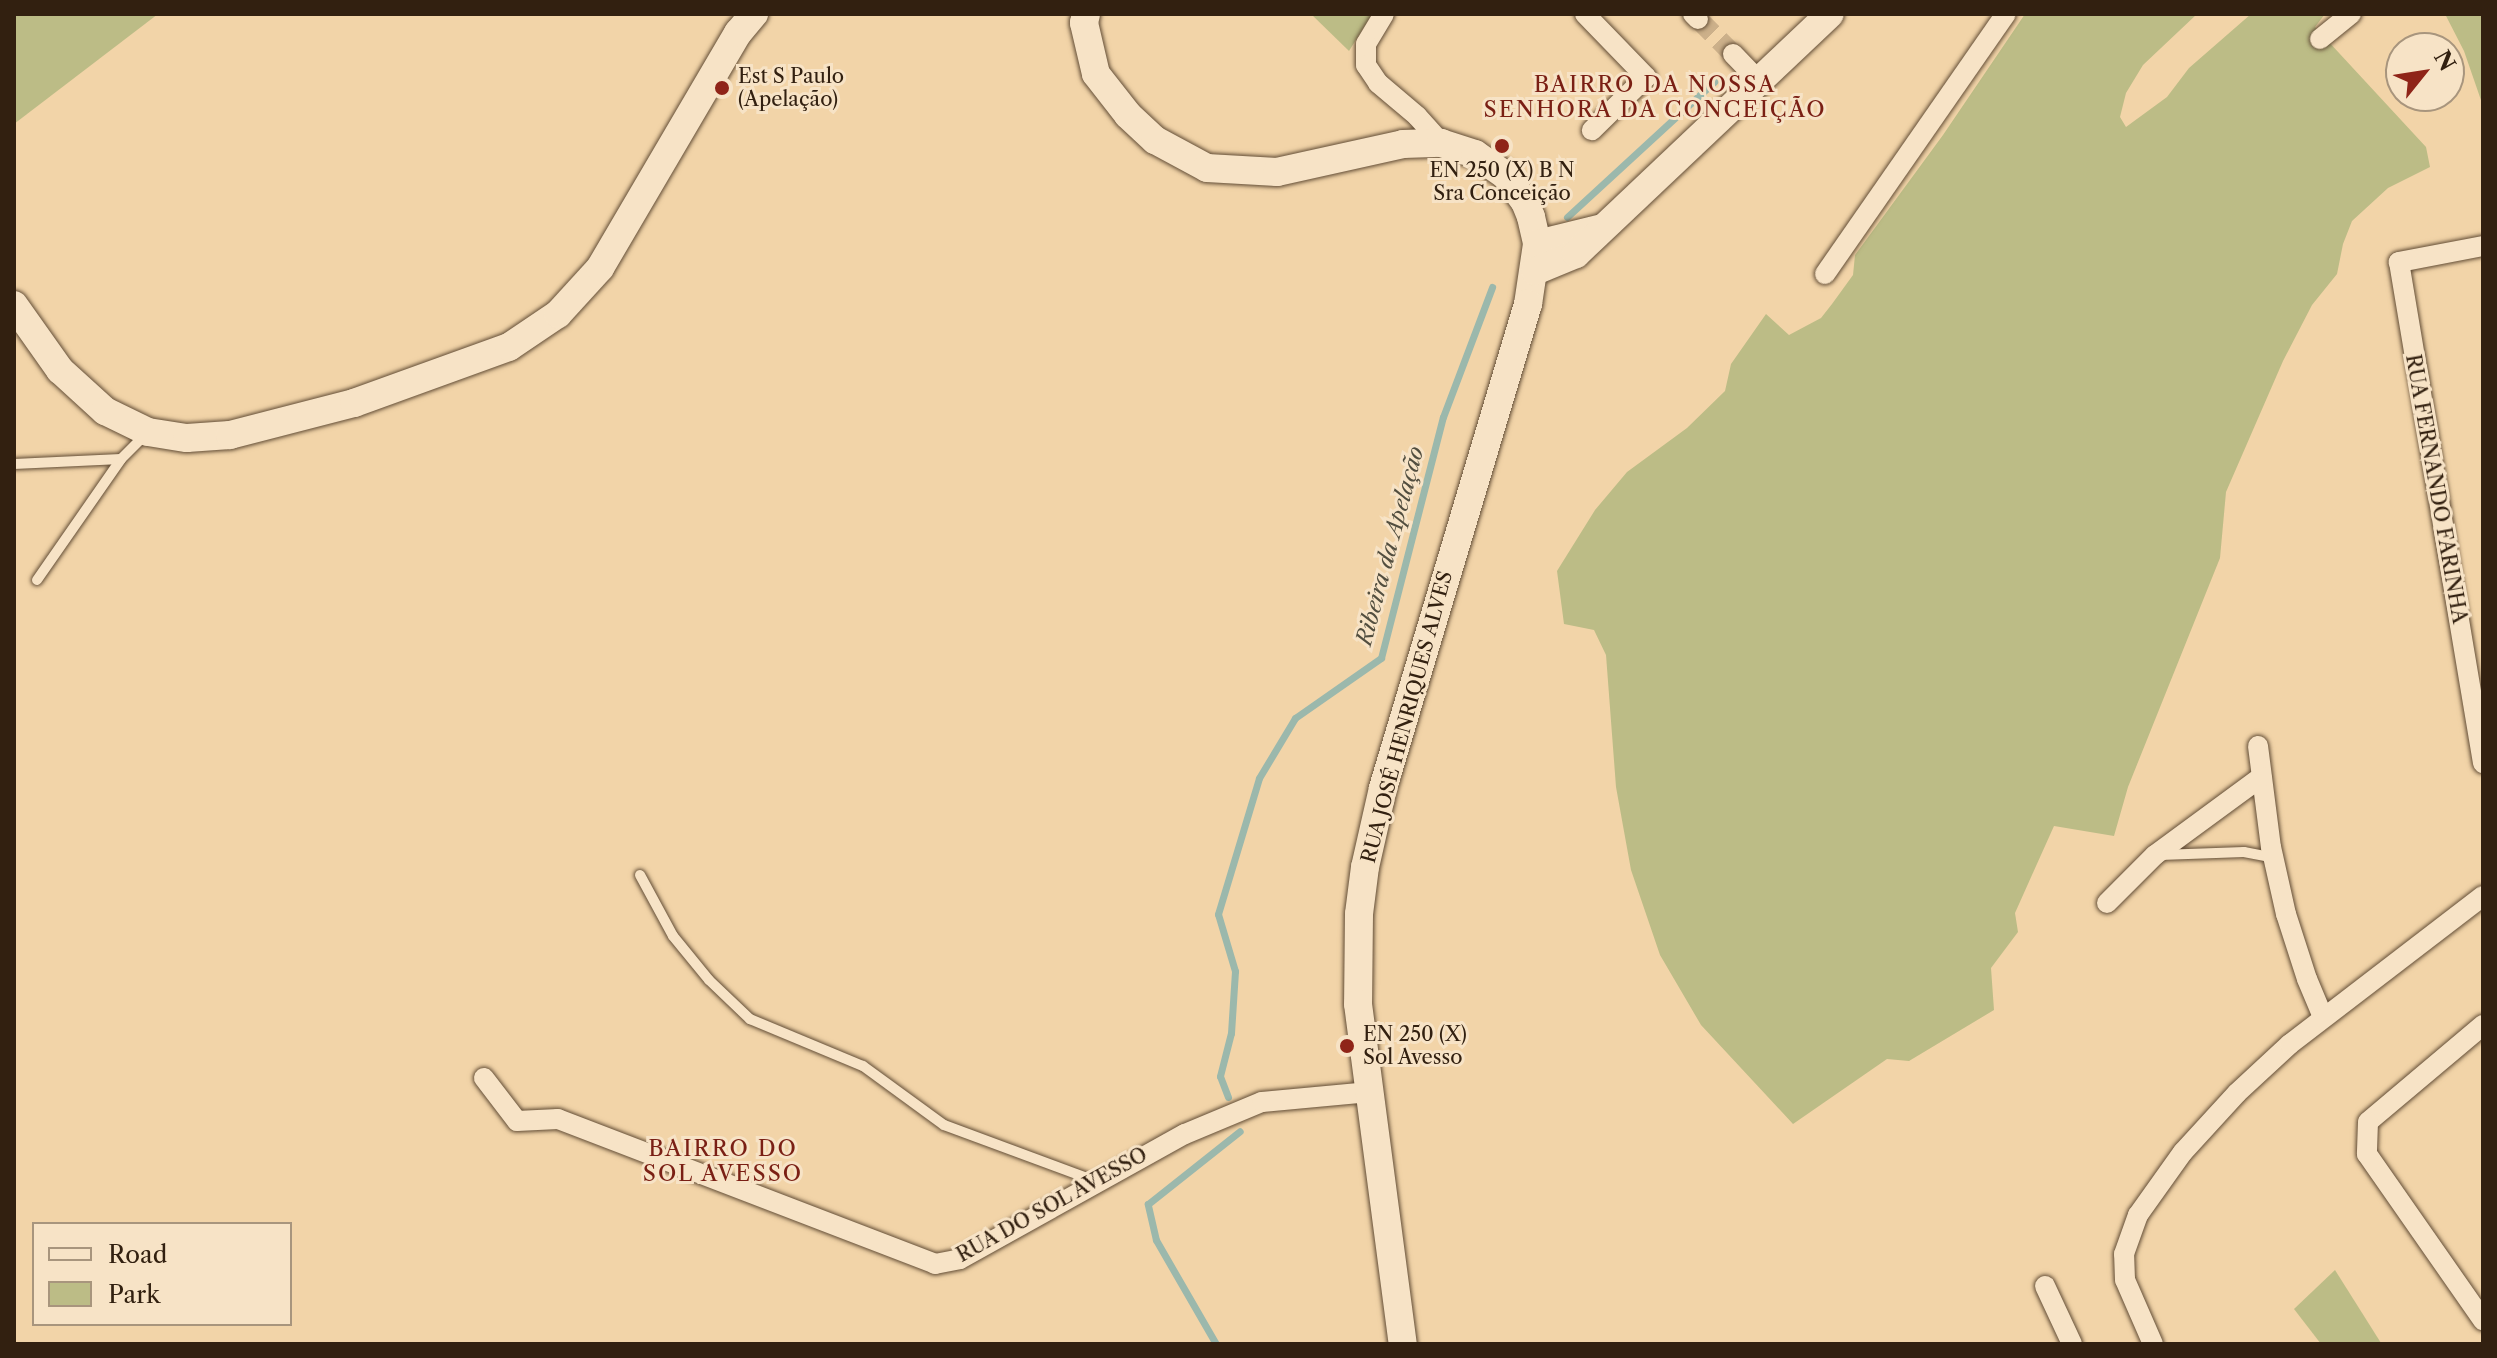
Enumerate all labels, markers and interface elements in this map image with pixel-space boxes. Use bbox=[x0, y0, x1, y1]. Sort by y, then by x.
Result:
north arrow bbox=[2385, 32, 2465, 112]
text: N bbox=[2428, 46, 2461, 76]
place label: Est S Paulo (Apelação) bbox=[738, 64, 844, 111]
district label: BAIRRO DA NOSSA SENHORA DA CONCEIÇÃO bbox=[1483, 71, 1827, 122]
marker: Est S Paulo (Apelação) bbox=[713, 79, 731, 97]
marker: EN 250 (X) B N Sra Conceição bbox=[1493, 137, 1511, 155]
place label: EN 250 (X) B N Sra Conceição bbox=[1430, 158, 1574, 205]
street label: RUA FERNANDO FARINHA bbox=[2400, 352, 2472, 626]
water label: Ribeira da Apelação bbox=[1351, 444, 1429, 648]
street label: RUA JOSÉ HENRIQUES ALVES bbox=[1356, 568, 1458, 866]
place label: EN 250 (X) Sol Avesso bbox=[1363, 1022, 1467, 1069]
marker: EN 250 (X) Sol Avesso bbox=[1338, 1037, 1356, 1055]
district label: BAIRRO DO SOL AVESSO bbox=[642, 1135, 804, 1186]
street label: RUA DO SOL AVESSO bbox=[952, 1142, 1152, 1268]
legend bbox=[32, 1222, 292, 1326]
text: Road bbox=[108, 1240, 167, 1269]
text: Park bbox=[108, 1280, 160, 1309]

